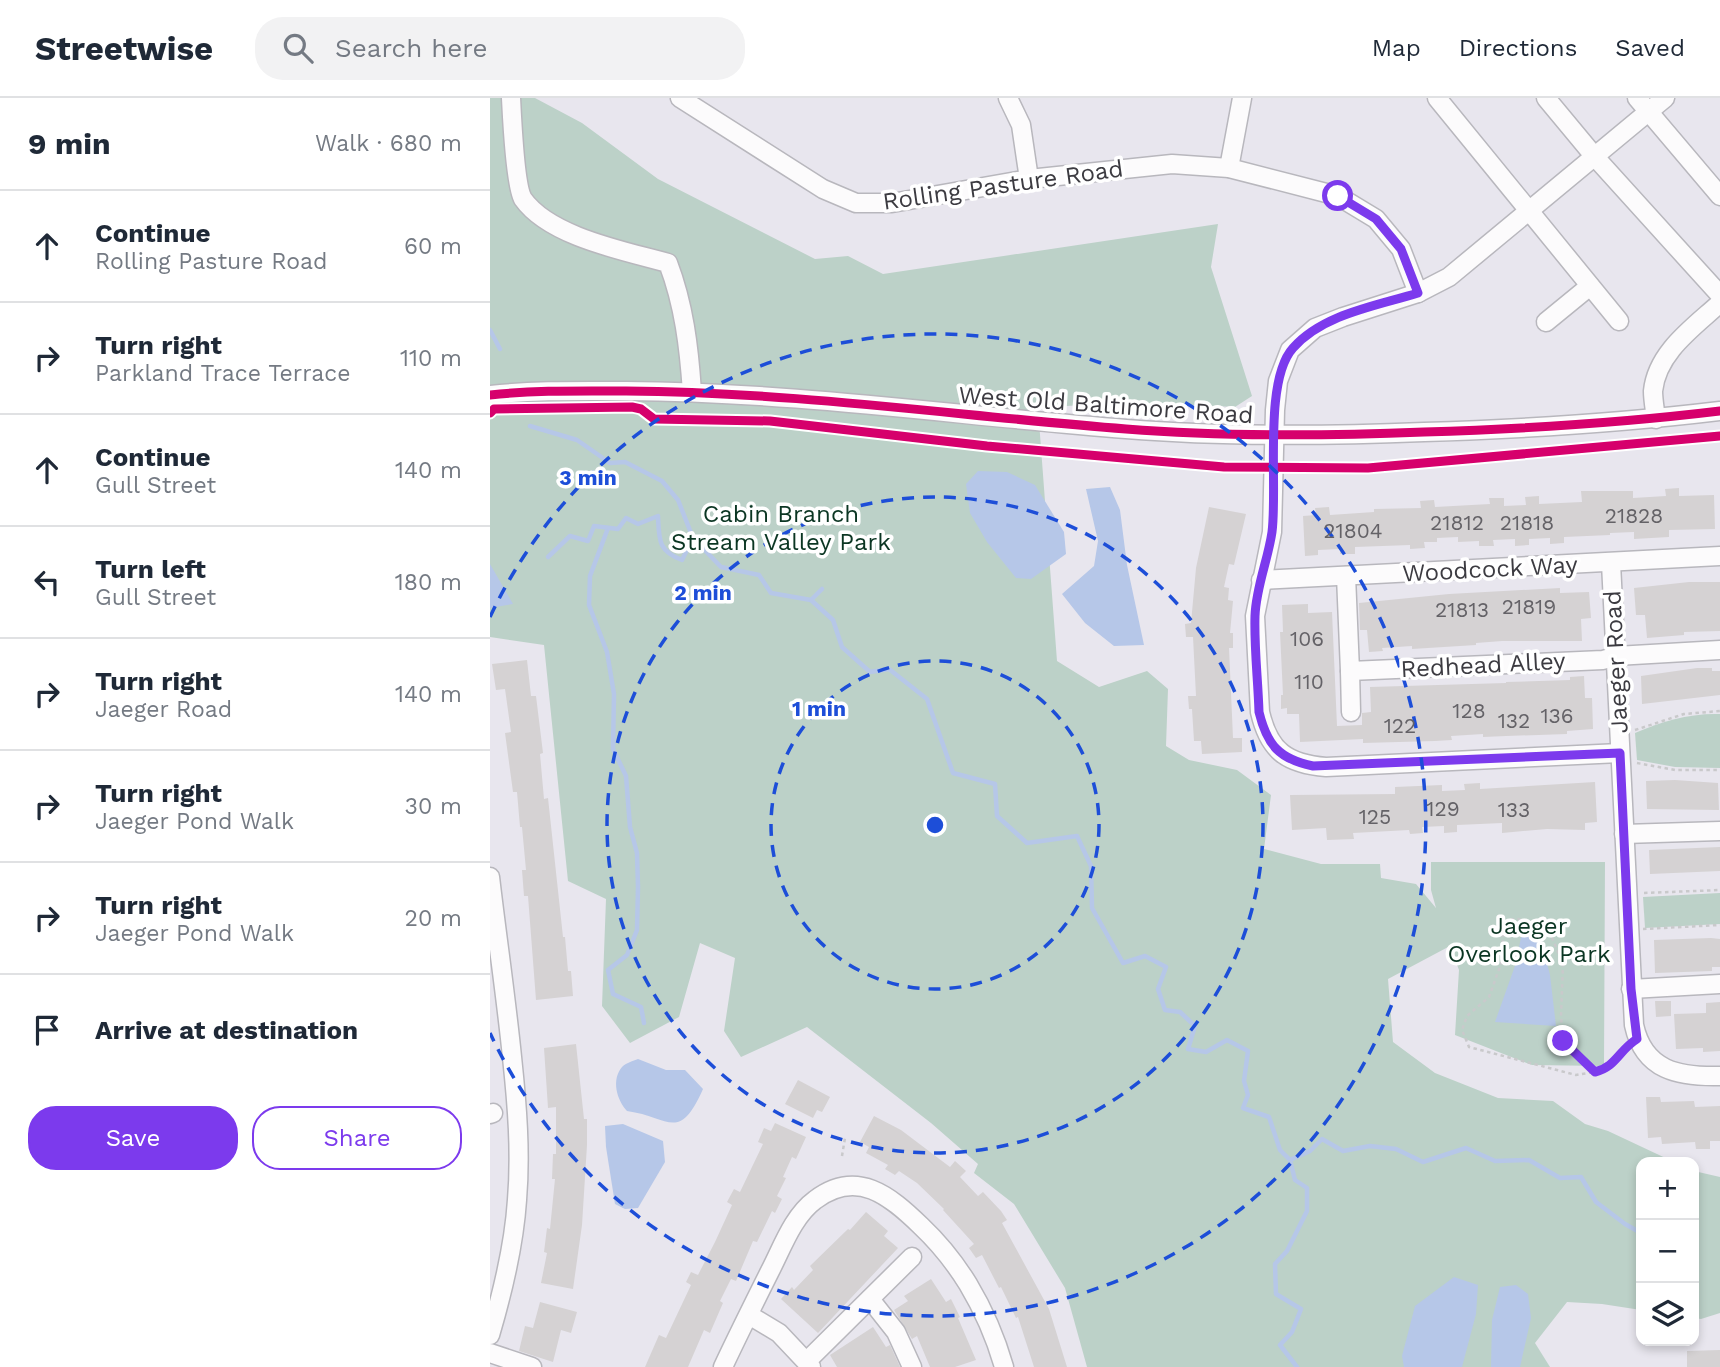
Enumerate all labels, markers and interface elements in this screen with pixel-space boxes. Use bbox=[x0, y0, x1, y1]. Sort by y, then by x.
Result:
search box bbox=[255, 17, 745, 80]
text: Streetwise bbox=[35, 29, 213, 68]
icon: search bbox=[279, 29, 317, 67]
text: Search here bbox=[335, 33, 487, 63]
text: Map bbox=[1372, 34, 1421, 62]
text: Directions bbox=[1459, 34, 1577, 62]
text: Saved bbox=[1615, 34, 1685, 62]
text: 9 min bbox=[28, 126, 111, 161]
text: Walk · 680 m bbox=[315, 130, 462, 157]
street label: Rolling Pasture Road bbox=[881, 154, 1125, 216]
route start bbox=[1322, 180, 1353, 211]
text: Continue bbox=[95, 218, 211, 248]
icon: ahead bbox=[28, 227, 66, 265]
text: 60 m bbox=[404, 233, 462, 260]
text: Rolling Pasture Road bbox=[95, 248, 327, 275]
text: Turn right bbox=[95, 330, 222, 360]
icon: right bbox=[28, 339, 66, 377]
text: 110 m bbox=[400, 345, 462, 372]
text: Parkland Trace Terrace bbox=[95, 360, 350, 387]
street label: West Old Baltimore Road bbox=[958, 381, 1254, 429]
text: Continue bbox=[95, 442, 211, 472]
icon: ahead bbox=[28, 451, 66, 489]
text: 140 m bbox=[395, 457, 462, 484]
text: 3 min bbox=[559, 465, 617, 490]
text: Gull Street bbox=[95, 472, 216, 499]
park label: Cabin Branch Stream Valley Park bbox=[671, 500, 891, 556]
house number: 21828 bbox=[1605, 503, 1663, 528]
house number: 21812 bbox=[1430, 510, 1484, 535]
house number: 21818 bbox=[1500, 510, 1554, 535]
house number: 21804 bbox=[1323, 518, 1383, 543]
street label: Woodcock Way bbox=[1402, 550, 1579, 588]
text: Turn left bbox=[95, 554, 206, 584]
icon: left bbox=[28, 563, 66, 601]
text: 180 m bbox=[395, 569, 462, 596]
text: 2 min bbox=[674, 580, 732, 605]
text: Gull Street bbox=[95, 584, 216, 611]
street label: Jaeger Road bbox=[1598, 590, 1634, 734]
house number: 21819 bbox=[1502, 594, 1556, 619]
house number: 21813 bbox=[1435, 597, 1489, 622]
house number: 106 bbox=[1290, 626, 1324, 651]
street label: Redhead Alley bbox=[1400, 647, 1567, 683]
text: Turn right bbox=[95, 666, 222, 696]
house number: 110 bbox=[1294, 669, 1324, 694]
icon: right bbox=[28, 675, 66, 713]
text: 140 m bbox=[395, 681, 462, 708]
text: Jaeger Road bbox=[95, 696, 232, 723]
text: 1 min bbox=[792, 696, 846, 721]
house number: 128 bbox=[1452, 698, 1486, 723]
house number: 136 bbox=[1540, 703, 1574, 728]
house number: 132 bbox=[1498, 708, 1530, 733]
house number: 122 bbox=[1384, 713, 1416, 738]
text: Turn right bbox=[95, 778, 222, 808]
icon: right bbox=[28, 787, 66, 825]
text: 30 m bbox=[405, 793, 462, 820]
house number: 129 bbox=[1426, 796, 1460, 821]
house number: 133 bbox=[1498, 797, 1530, 822]
house number: 125 bbox=[1359, 804, 1391, 829]
text: Jaeger Pond Walk bbox=[95, 808, 294, 835]
centre of rings bbox=[923, 813, 947, 837]
text: Turn right bbox=[95, 890, 222, 920]
icon: right bbox=[28, 899, 66, 937]
text: 20 m bbox=[405, 905, 462, 932]
park label: Jaeger Overlook Park bbox=[1447, 912, 1611, 968]
text: Jaeger Pond Walk bbox=[95, 920, 294, 947]
icon: arrive bbox=[28, 1011, 66, 1049]
text: Arrive at destination bbox=[95, 1015, 358, 1045]
route end bbox=[1547, 1025, 1578, 1056]
button: Save bbox=[28, 1106, 238, 1170]
button: Share bbox=[252, 1106, 462, 1170]
map controls bbox=[1636, 1157, 1699, 1346]
button: + bbox=[1636, 1157, 1699, 1220]
button: − bbox=[1636, 1220, 1699, 1283]
button: layers bbox=[1636, 1283, 1699, 1346]

